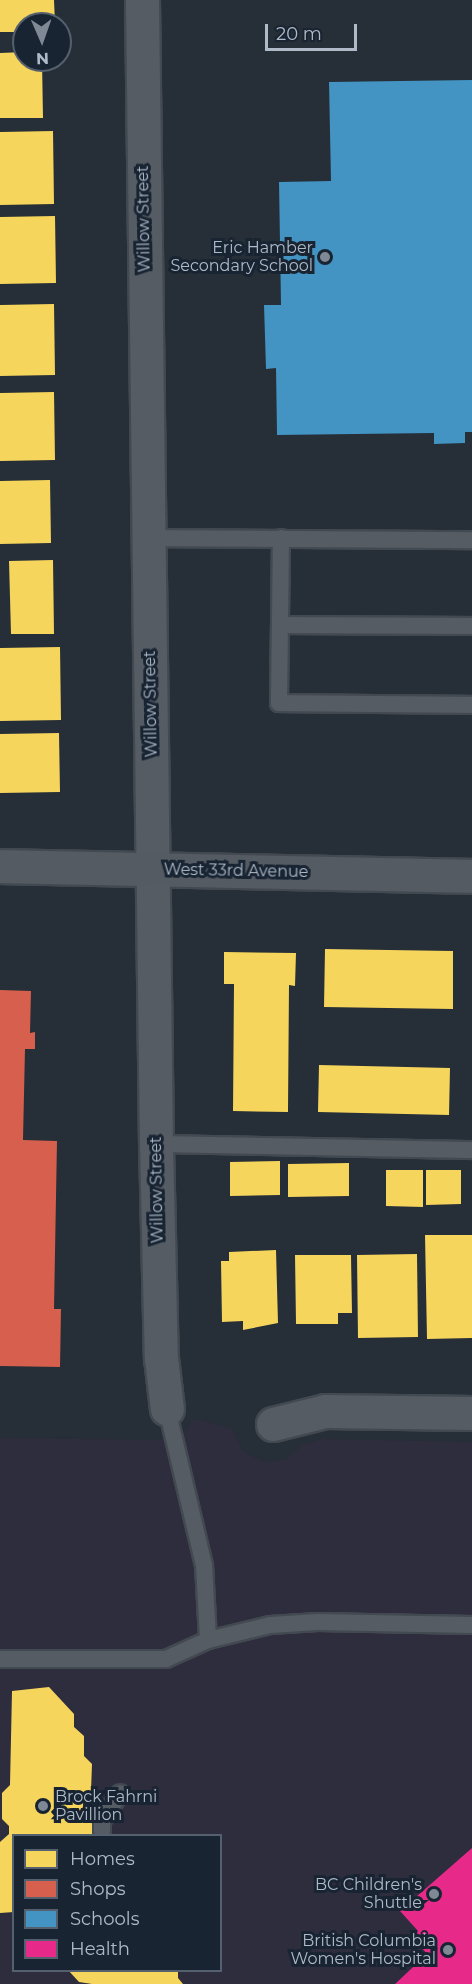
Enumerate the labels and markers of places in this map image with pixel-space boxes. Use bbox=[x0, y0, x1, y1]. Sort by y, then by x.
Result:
place label: Eric Hamber Secondary School bbox=[170, 238, 313, 276]
marker: Eric Hamber Secondary School bbox=[318, 250, 332, 264]
place label: Brock Fahrni Pavillion bbox=[55, 1787, 157, 1825]
marker: Brock Fahrni Pavillion bbox=[36, 1799, 50, 1813]
place label: BC Children's Shuttle bbox=[315, 1875, 422, 1913]
marker: BC Children's Shuttle bbox=[427, 1887, 441, 1901]
place label: British Columbia Women's Hospital bbox=[291, 1931, 436, 1969]
marker: British Columbia Women's Hospital bbox=[441, 1943, 455, 1957]

